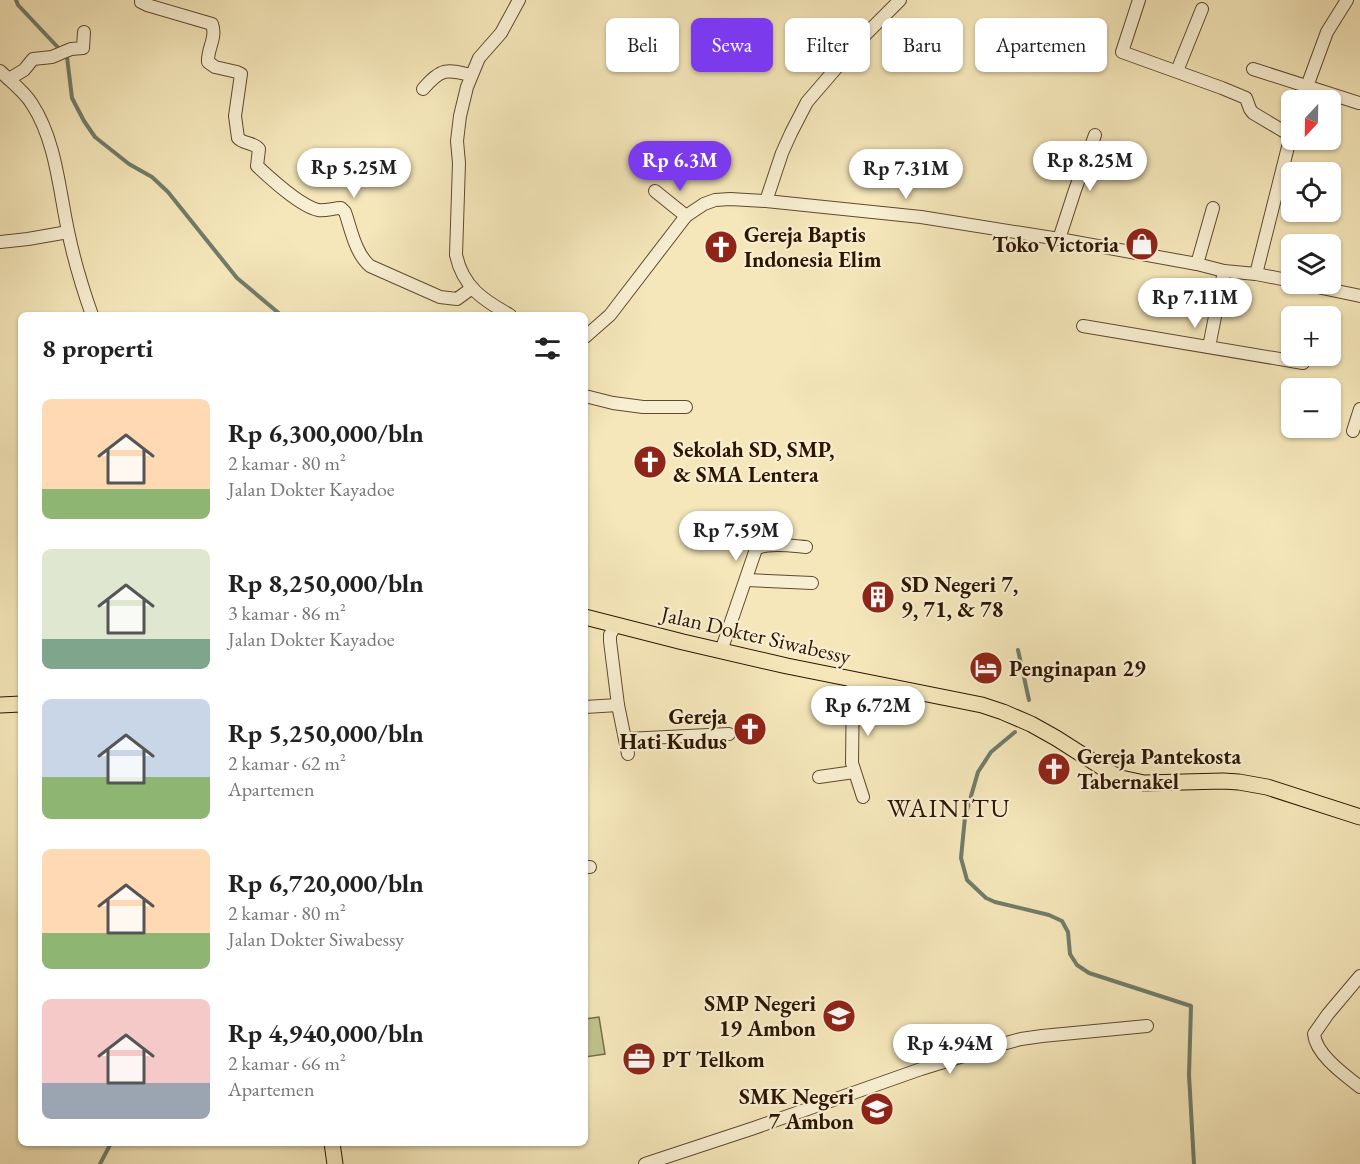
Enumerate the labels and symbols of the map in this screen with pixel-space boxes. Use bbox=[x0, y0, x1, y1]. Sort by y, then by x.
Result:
north arrow bbox=[1281, 90, 1341, 150]
pin: Rp 6.3M bbox=[625, 141, 735, 192]
pin: Rp 8.25M bbox=[1028, 141, 1152, 192]
pin: Rp 5.25M bbox=[292, 148, 416, 199]
pin: Rp 7.31M bbox=[844, 149, 968, 200]
place label: Gereja Baptis Indonesia Elim bbox=[744, 220, 882, 274]
shop icon: Toko Victoria bbox=[1124, 226, 1160, 262]
church icon: Gereja Baptis Indonesia Elim bbox=[703, 229, 739, 265]
place label: Toko Victoria bbox=[992, 230, 1119, 259]
pin: Rp 7.11M bbox=[1133, 278, 1257, 329]
place label: Sekolah SD, SMP, & SMA Lentera bbox=[673, 435, 835, 489]
church icon: Sekolah SD, SMP, & SMA Lentera bbox=[632, 444, 668, 480]
pin: Rp 7.59M bbox=[674, 511, 798, 562]
place label: SD Negeri 7, 9, 71, & 78 bbox=[901, 570, 1018, 624]
building icon: SD Negeri 7, 9, 71, & 78 bbox=[860, 579, 896, 615]
street label: Jalan Dokter Siwabessy bbox=[656, 599, 854, 671]
hotel icon: Penginapan 29 bbox=[968, 650, 1004, 686]
place label: Penginapan 29 bbox=[1009, 654, 1146, 683]
pin: Rp 6.72M bbox=[806, 686, 930, 737]
place label: Gereja Hati Kudus bbox=[619, 702, 727, 756]
church icon: Gereja Hati Kudus bbox=[732, 711, 768, 747]
place label: Gereja Pantekosta Tabernakel bbox=[1077, 742, 1241, 796]
church icon: Gereja Pantekosta Tabernakel bbox=[1036, 751, 1072, 787]
district label: WAINITU bbox=[887, 791, 1011, 825]
place label: SMP Negeri 19 Ambon bbox=[704, 989, 817, 1043]
school or university icon: SMP Negeri 19 Ambon bbox=[821, 998, 857, 1034]
pin: Rp 4.94M bbox=[888, 1024, 1012, 1075]
office icon: PT Telkom bbox=[621, 1041, 657, 1077]
place label: PT Telkom bbox=[662, 1045, 765, 1074]
place label: SMK Negeri 7 Ambon bbox=[739, 1082, 855, 1136]
school or university icon: SMK Negeri 7 Ambon bbox=[859, 1091, 895, 1127]

